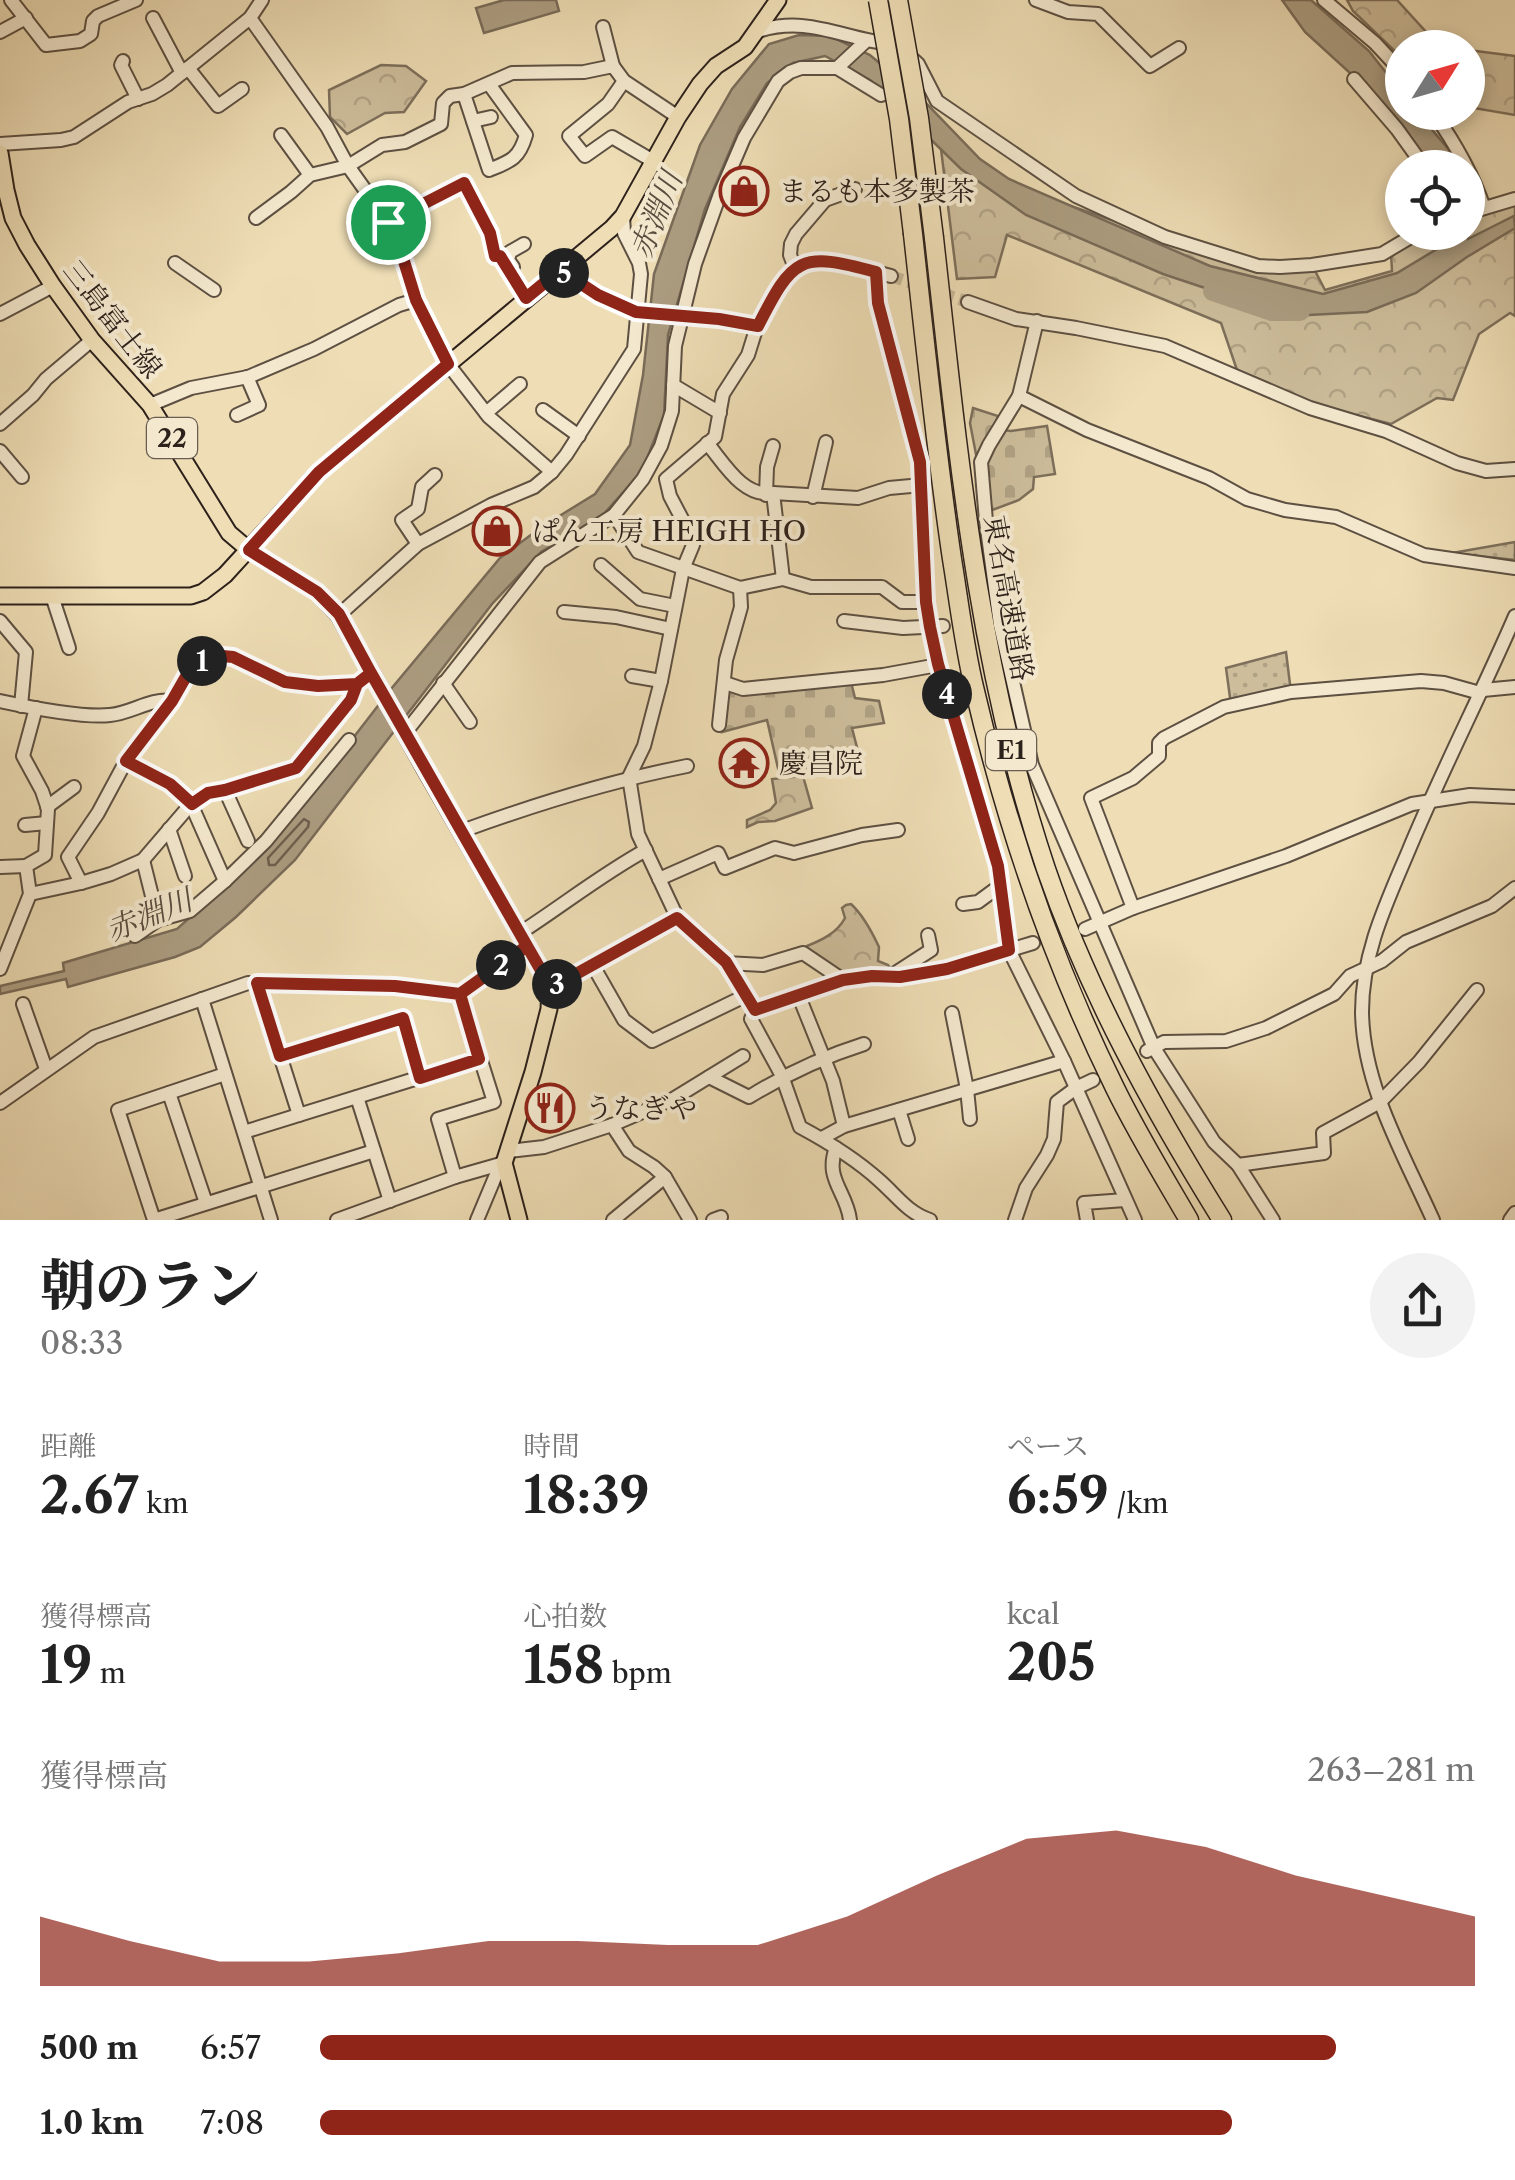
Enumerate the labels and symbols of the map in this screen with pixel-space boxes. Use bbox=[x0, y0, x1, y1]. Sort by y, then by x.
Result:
north arrow bbox=[1385, 30, 1485, 130]
water label: 赤淵川 bbox=[622, 164, 691, 264]
shop icon: まるも本多製茶 bbox=[718, 165, 770, 217]
place label: まるも本多製茶 bbox=[779, 174, 975, 208]
pin bbox=[346, 180, 431, 265]
pin: 5 bbox=[539, 248, 589, 298]
street label: 三島富士線 bbox=[57, 253, 169, 385]
road number: 22 bbox=[147, 418, 197, 458]
shop icon: ぱん工房 HEIGH HO bbox=[471, 505, 523, 557]
street label: 東名高速道路 bbox=[978, 512, 1040, 684]
place label: ぱん工房 HEIGH HO bbox=[532, 514, 806, 548]
pin: 1 bbox=[177, 636, 227, 686]
pin: 4 bbox=[922, 669, 972, 719]
road number: E1 bbox=[986, 730, 1036, 770]
temple icon: 慶昌院 bbox=[718, 737, 770, 789]
place label: 慶昌院 bbox=[779, 746, 863, 780]
water label: 赤淵川 bbox=[100, 880, 200, 949]
pin: 2 bbox=[476, 940, 526, 990]
pin: 3 bbox=[532, 959, 582, 1009]
restaurant icon: うなぎや bbox=[524, 1082, 576, 1134]
place label: うなぎや bbox=[585, 1091, 697, 1125]

